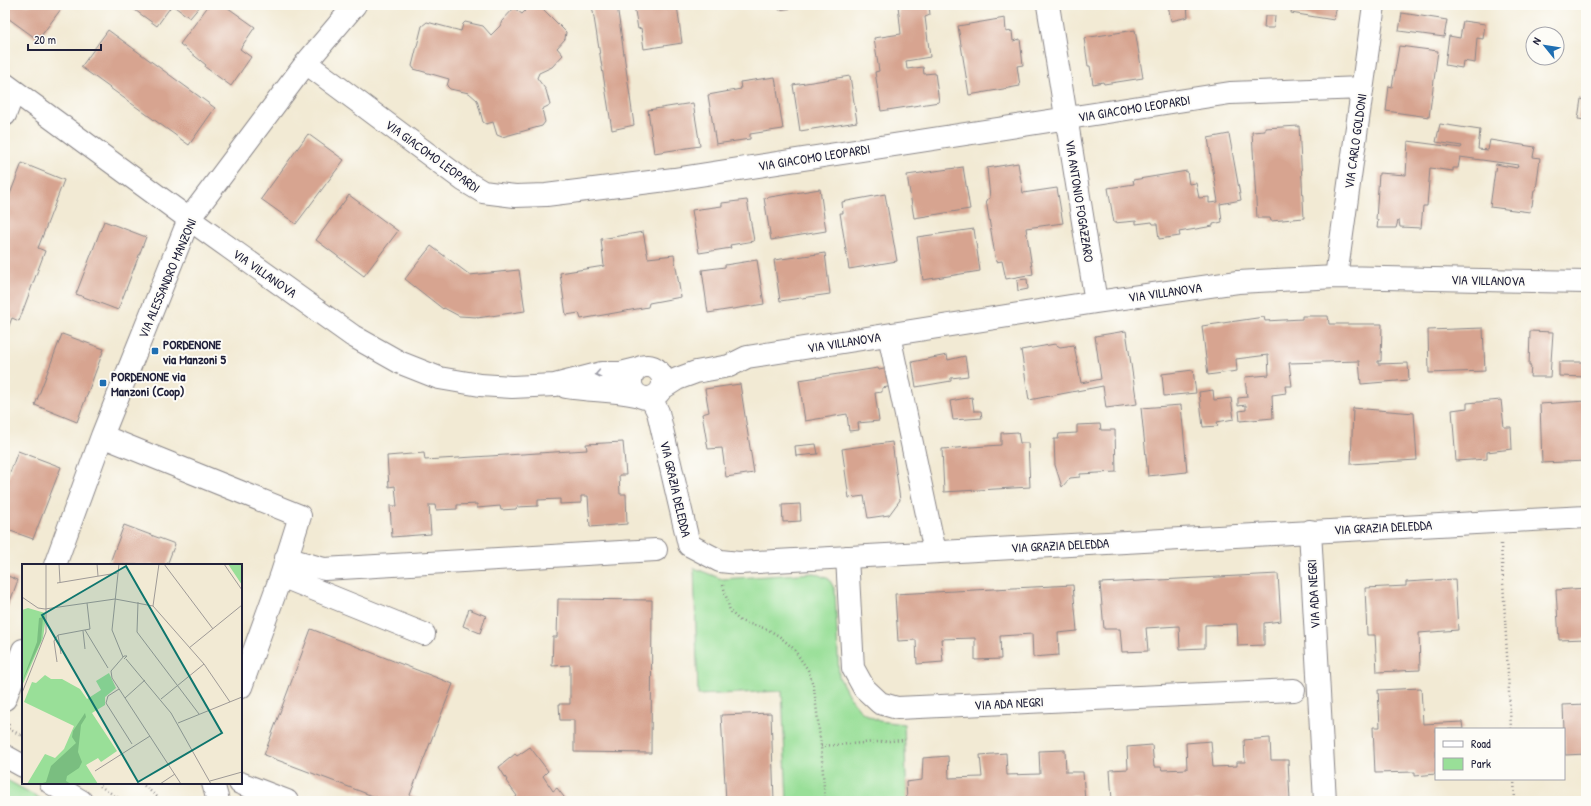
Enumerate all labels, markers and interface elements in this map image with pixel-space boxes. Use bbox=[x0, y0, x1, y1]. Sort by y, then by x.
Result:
scale bar bbox=[28, 26, 101, 52]
north arrow bbox=[1525, 26, 1565, 66]
text: 20 m bbox=[34, 31, 56, 48]
text: N bbox=[1529, 35, 1544, 47]
street label: VIA GIACOMO LEOPARDI bbox=[1077, 90, 1191, 126]
street label: VIA CARLO GOLDONI bbox=[1339, 92, 1371, 190]
street label: VIA GIACOMO LEOPARDI bbox=[382, 115, 484, 197]
street label: VIA ANTONIO FOGAZZARO bbox=[1061, 138, 1099, 264]
street label: VIA GIACOMO LEOPARDI bbox=[757, 139, 871, 175]
street label: VIA ALESSANDRO MANZONI bbox=[134, 215, 200, 341]
street label: VIA VILLANOVA bbox=[230, 244, 301, 302]
street label: VIA VILLANOVA bbox=[1451, 270, 1526, 290]
street label: VIA VILLANOVA bbox=[1127, 278, 1203, 306]
street label: VIA VILLANOVA bbox=[806, 327, 883, 357]
place label: PORDENONE via Manzoni 5 bbox=[162, 335, 226, 368]
marker: PORDENONE via Manzoni 5 bbox=[150, 346, 160, 356]
place label: PORDENONE via Manzoni (Coop) bbox=[111, 367, 186, 401]
one-way arrow bbox=[595, 370, 602, 378]
marker: PORDENONE via Manzoni (Coop) bbox=[98, 378, 108, 388]
street label: VIA GRAZIA DELEDDA bbox=[656, 439, 696, 540]
street label: VIA GRAZIA DELEDDA bbox=[1333, 515, 1433, 539]
street label: VIA GRAZIA DELEDDA bbox=[1010, 533, 1110, 557]
street label: VIA ADA NEGRI bbox=[1302, 559, 1324, 629]
inset map bbox=[22, 564, 242, 784]
street label: VIA ADA NEGRI bbox=[974, 692, 1044, 714]
legend bbox=[1435, 728, 1565, 780]
text: Road bbox=[1471, 735, 1491, 752]
text: Park bbox=[1471, 755, 1491, 772]

